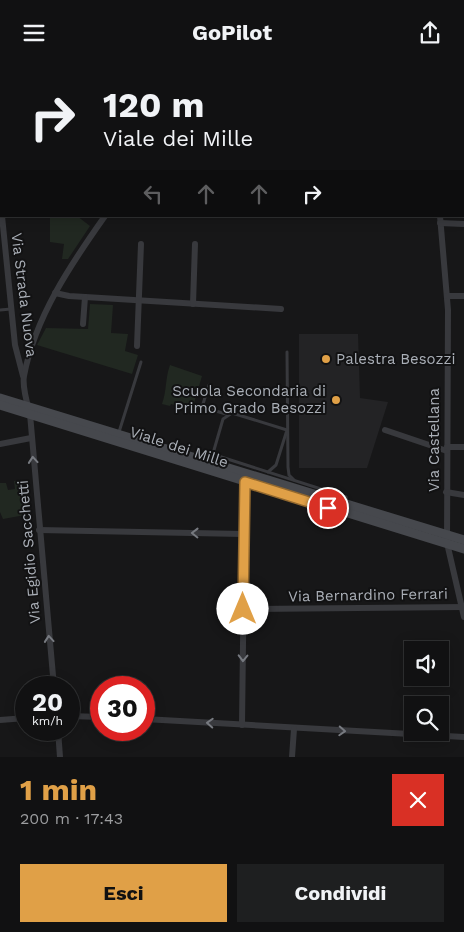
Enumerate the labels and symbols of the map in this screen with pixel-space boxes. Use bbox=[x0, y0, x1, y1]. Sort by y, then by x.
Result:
street label: Via Strada Nuova bbox=[7, 232, 41, 359]
place label: Palestra Besozzi bbox=[336, 350, 456, 368]
marker: Palestra Besozzi bbox=[320, 353, 332, 365]
place label: Scuola Secondaria di Primo Grado Besozzi bbox=[172, 382, 326, 417]
street label: Via Castellana bbox=[425, 387, 443, 492]
marker: Scuola Secondaria di Primo Grado Besozzi bbox=[330, 394, 342, 406]
street label: Viale dei Mille bbox=[128, 423, 230, 471]
one-way arrow bbox=[28, 455, 39, 463]
street label: Via Egidio Sacchetti bbox=[14, 479, 44, 625]
pin bbox=[307, 487, 349, 529]
one-way arrow bbox=[190, 528, 198, 538]
position arrow bbox=[216, 582, 268, 634]
street label: Via Bernardino Ferrari bbox=[288, 585, 448, 605]
one-way arrow bbox=[44, 635, 55, 643]
one-way arrow bbox=[237, 654, 248, 662]
speed limit sign: 30 bbox=[90, 676, 155, 741]
one-way arrow bbox=[206, 717, 214, 728]
one-way arrow bbox=[339, 726, 347, 737]

